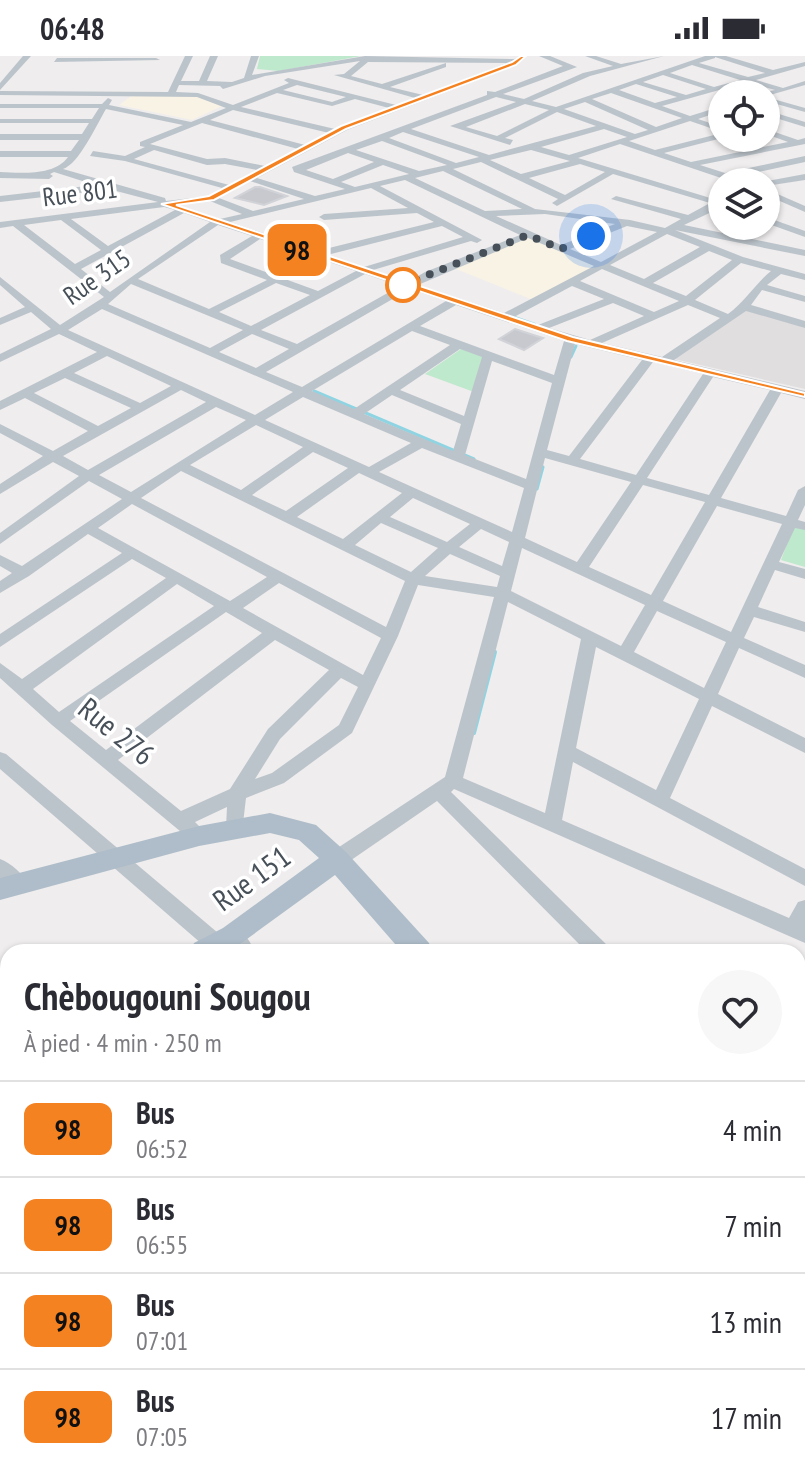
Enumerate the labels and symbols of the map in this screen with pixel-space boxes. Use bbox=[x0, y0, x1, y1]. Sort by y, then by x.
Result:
street label: Rue 801 bbox=[41, 172, 119, 213]
your location bbox=[571, 216, 611, 256]
line badge: 98 bbox=[261, 224, 333, 276]
street label: Rue 315 bbox=[56, 242, 137, 312]
unlabelled marker bbox=[386, 268, 420, 302]
street label: Rue 276 bbox=[71, 688, 163, 773]
street label: Rue 151 bbox=[205, 837, 298, 919]

